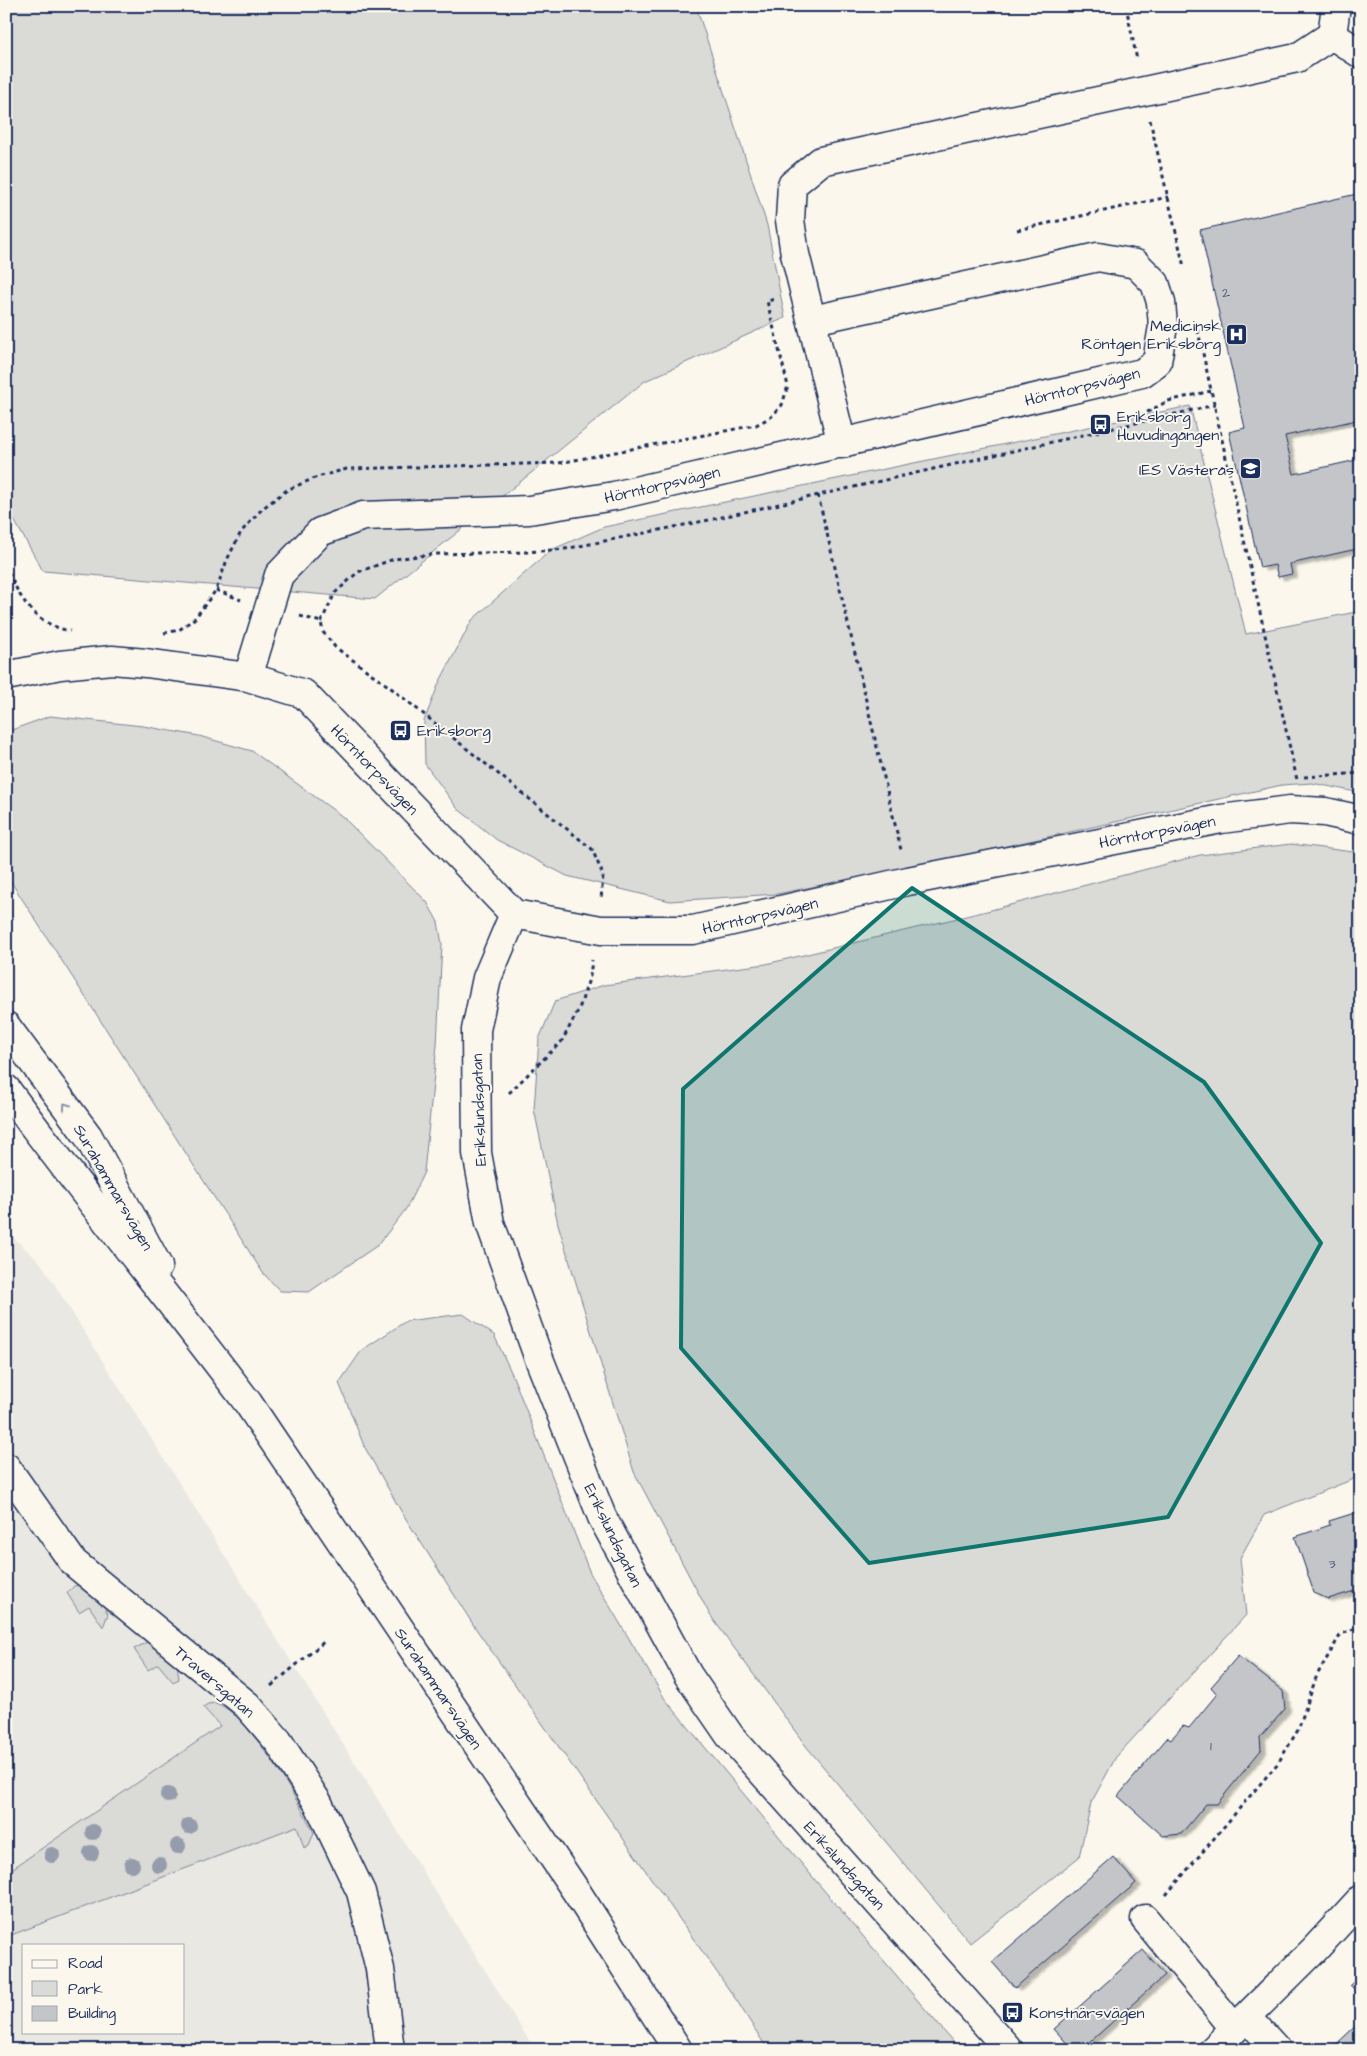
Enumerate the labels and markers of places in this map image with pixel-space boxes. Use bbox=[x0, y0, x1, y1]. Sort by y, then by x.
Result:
place label: Medicinsk Röntgen Eriksborg bbox=[1081, 315, 1221, 356]
hospital icon: Medicinsk Röntgen Eriksborg bbox=[1225, 322, 1249, 346]
place label: Eriksborg Huvudingången bbox=[1117, 406, 1219, 447]
bus stop icon: Eriksborg Huvudingången bbox=[1089, 413, 1113, 437]
school or university icon: IES Västerås bbox=[1238, 457, 1262, 481]
place label: IES Västerås bbox=[1139, 459, 1234, 481]
bus stop icon: Eriksborg bbox=[389, 718, 413, 742]
place label: Eriksborg bbox=[417, 720, 491, 743]
bus stop icon: Konstnärsvägen bbox=[1001, 2000, 1025, 2024]
place label: Konstnärsvägen bbox=[1029, 2002, 1145, 2025]

